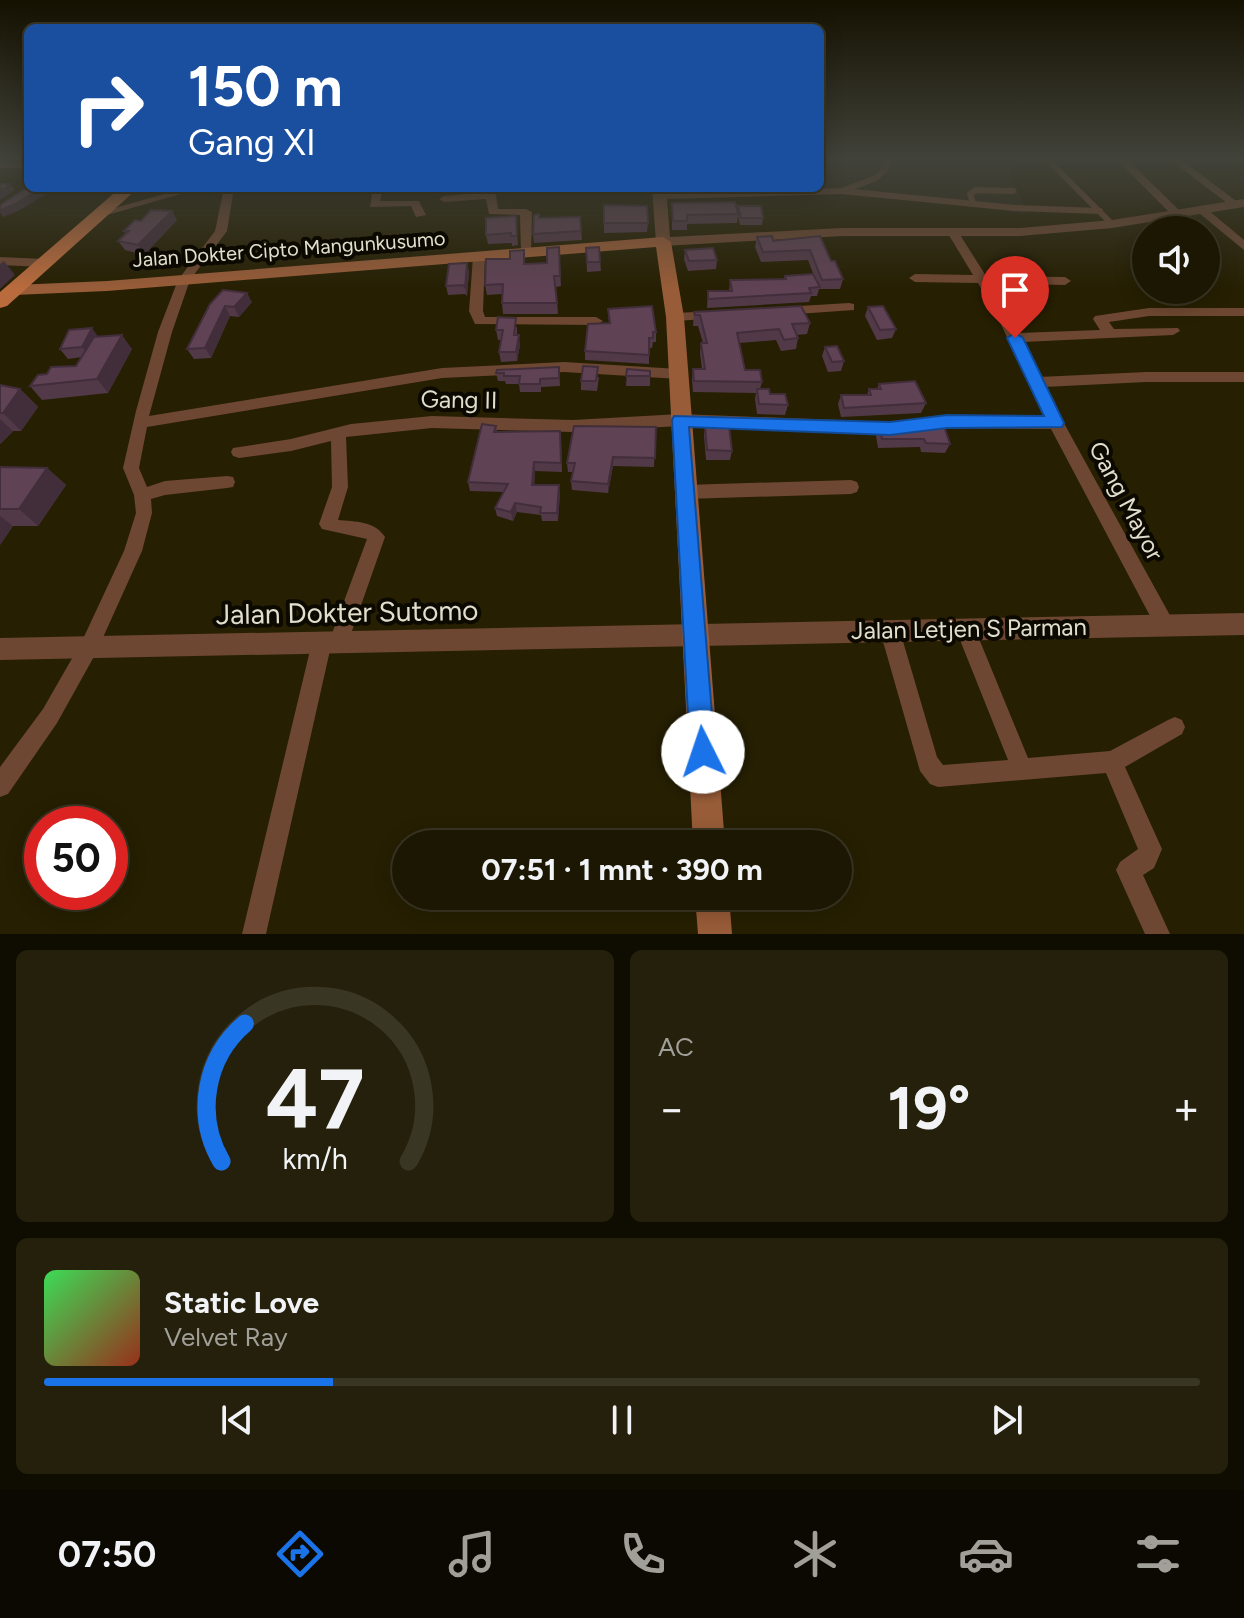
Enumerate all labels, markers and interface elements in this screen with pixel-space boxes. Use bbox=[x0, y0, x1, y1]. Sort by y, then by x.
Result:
text: 150 m bbox=[188, 53, 343, 120]
icon: right bbox=[56, 56, 160, 160]
text: Gang XI bbox=[188, 121, 316, 164]
map controls bbox=[1132, 216, 1220, 304]
button: sound bbox=[1132, 216, 1220, 304]
street label: Jalan Dokter Cipto Mangunkusumo bbox=[132, 226, 446, 272]
pin bbox=[981, 256, 1049, 338]
icon: arrive bbox=[993, 268, 1037, 312]
street label: Gang II bbox=[420, 384, 498, 415]
street label: Gang Mayor bbox=[1083, 436, 1170, 565]
street label: Jalan Dokter Sutomo bbox=[215, 593, 479, 631]
street label: Jalan Letjen S Parman bbox=[851, 612, 1087, 645]
position arrow bbox=[661, 710, 745, 794]
speed limit sign: 50 bbox=[24, 806, 128, 910]
text: 07:51 · 1 mnt · 390 m bbox=[481, 851, 763, 888]
text: AC bbox=[658, 1031, 694, 1063]
text: 47 bbox=[266, 1049, 364, 1149]
text: 19° bbox=[888, 1072, 970, 1144]
text: − bbox=[658, 1082, 685, 1135]
text: + bbox=[1173, 1082, 1200, 1135]
text: km/h bbox=[282, 1142, 348, 1176]
text: Static Love bbox=[164, 1284, 319, 1321]
text: Velvet Ray bbox=[164, 1321, 288, 1353]
icon: previous bbox=[215, 1398, 259, 1442]
icon: pause bbox=[600, 1398, 644, 1442]
icon: next bbox=[985, 1398, 1029, 1442]
icon: directions bbox=[272, 1526, 328, 1582]
icon: music bbox=[444, 1526, 500, 1582]
icon: phone bbox=[615, 1526, 671, 1582]
icon: climate bbox=[787, 1526, 843, 1582]
icon: car bbox=[958, 1526, 1014, 1582]
icon: filters bbox=[1130, 1526, 1186, 1582]
text: 07:50 bbox=[58, 1533, 156, 1576]

